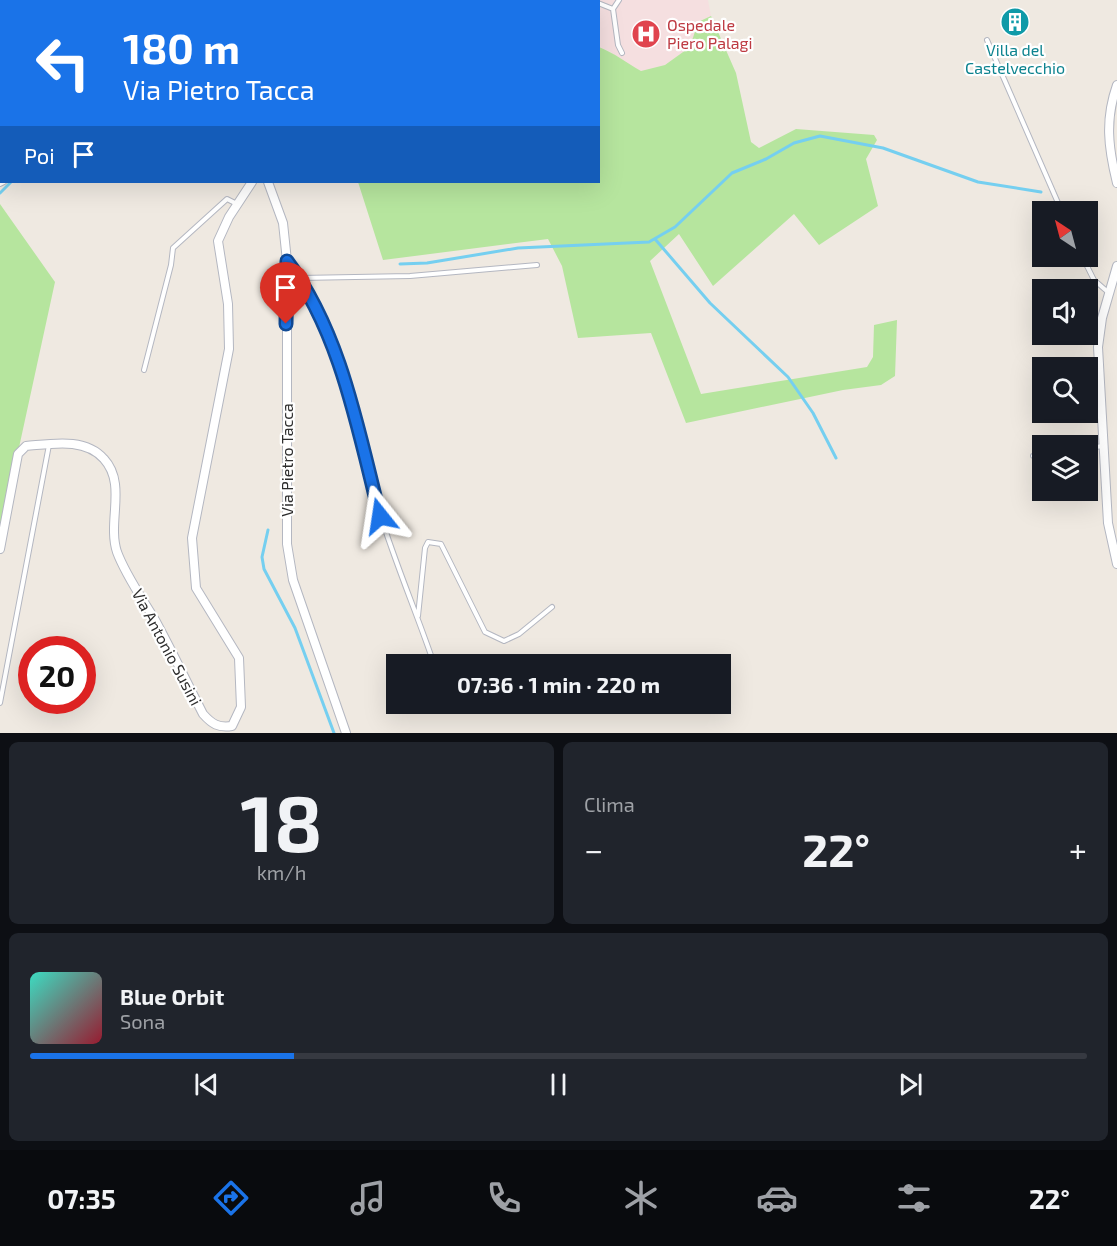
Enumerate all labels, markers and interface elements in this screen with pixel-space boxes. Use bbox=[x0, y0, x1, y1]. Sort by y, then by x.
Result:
building icon: Villa del Castelvecchio bbox=[999, 6, 1031, 38]
place label: Ospedale Piero Palagi bbox=[667, 15, 752, 52]
hospital icon: Ospedale Piero Palagi bbox=[630, 18, 662, 50]
text: 180 m bbox=[123, 22, 240, 72]
icon: left bbox=[24, 24, 102, 102]
place label: Villa del Castelvecchio bbox=[965, 40, 1065, 77]
text: Via Pietro Tacca bbox=[123, 73, 315, 105]
icon: arrive bbox=[67, 138, 100, 171]
text: Poi bbox=[24, 142, 55, 168]
north arrow bbox=[1032, 201, 1098, 267]
map controls bbox=[1032, 201, 1098, 501]
pin bbox=[260, 262, 311, 324]
icon: arrive bbox=[269, 271, 302, 304]
button: sound bbox=[1032, 279, 1098, 345]
button: search bbox=[1032, 357, 1098, 423]
street label: Via Pietro Tacca bbox=[277, 403, 296, 517]
button: layers bbox=[1032, 435, 1098, 501]
position arrow bbox=[348, 484, 412, 548]
street label: Via Antonio Susini bbox=[129, 585, 206, 708]
speed limit sign: 20 bbox=[18, 636, 96, 714]
text: 07:36 · 1 min · 220 m bbox=[457, 671, 660, 697]
text: 18 bbox=[240, 774, 323, 868]
text: Clima bbox=[584, 792, 635, 816]
text: 22° bbox=[802, 822, 870, 876]
text: − bbox=[584, 829, 603, 869]
text: + bbox=[1069, 829, 1087, 869]
text: km/h bbox=[257, 860, 306, 884]
text: Blue Orbit bbox=[120, 983, 224, 1009]
text: Sona bbox=[120, 1009, 165, 1033]
icon: previous bbox=[190, 1068, 223, 1101]
icon: pause bbox=[542, 1068, 575, 1101]
icon: next bbox=[894, 1068, 927, 1101]
icon: directions bbox=[210, 1177, 252, 1219]
icon: music bbox=[347, 1177, 389, 1219]
icon: phone bbox=[483, 1177, 525, 1219]
icon: climate bbox=[620, 1177, 662, 1219]
icon: car bbox=[756, 1177, 798, 1219]
icon: filters bbox=[893, 1177, 935, 1219]
text: 07:35 bbox=[47, 1182, 116, 1214]
text: 22° bbox=[1029, 1182, 1070, 1214]

